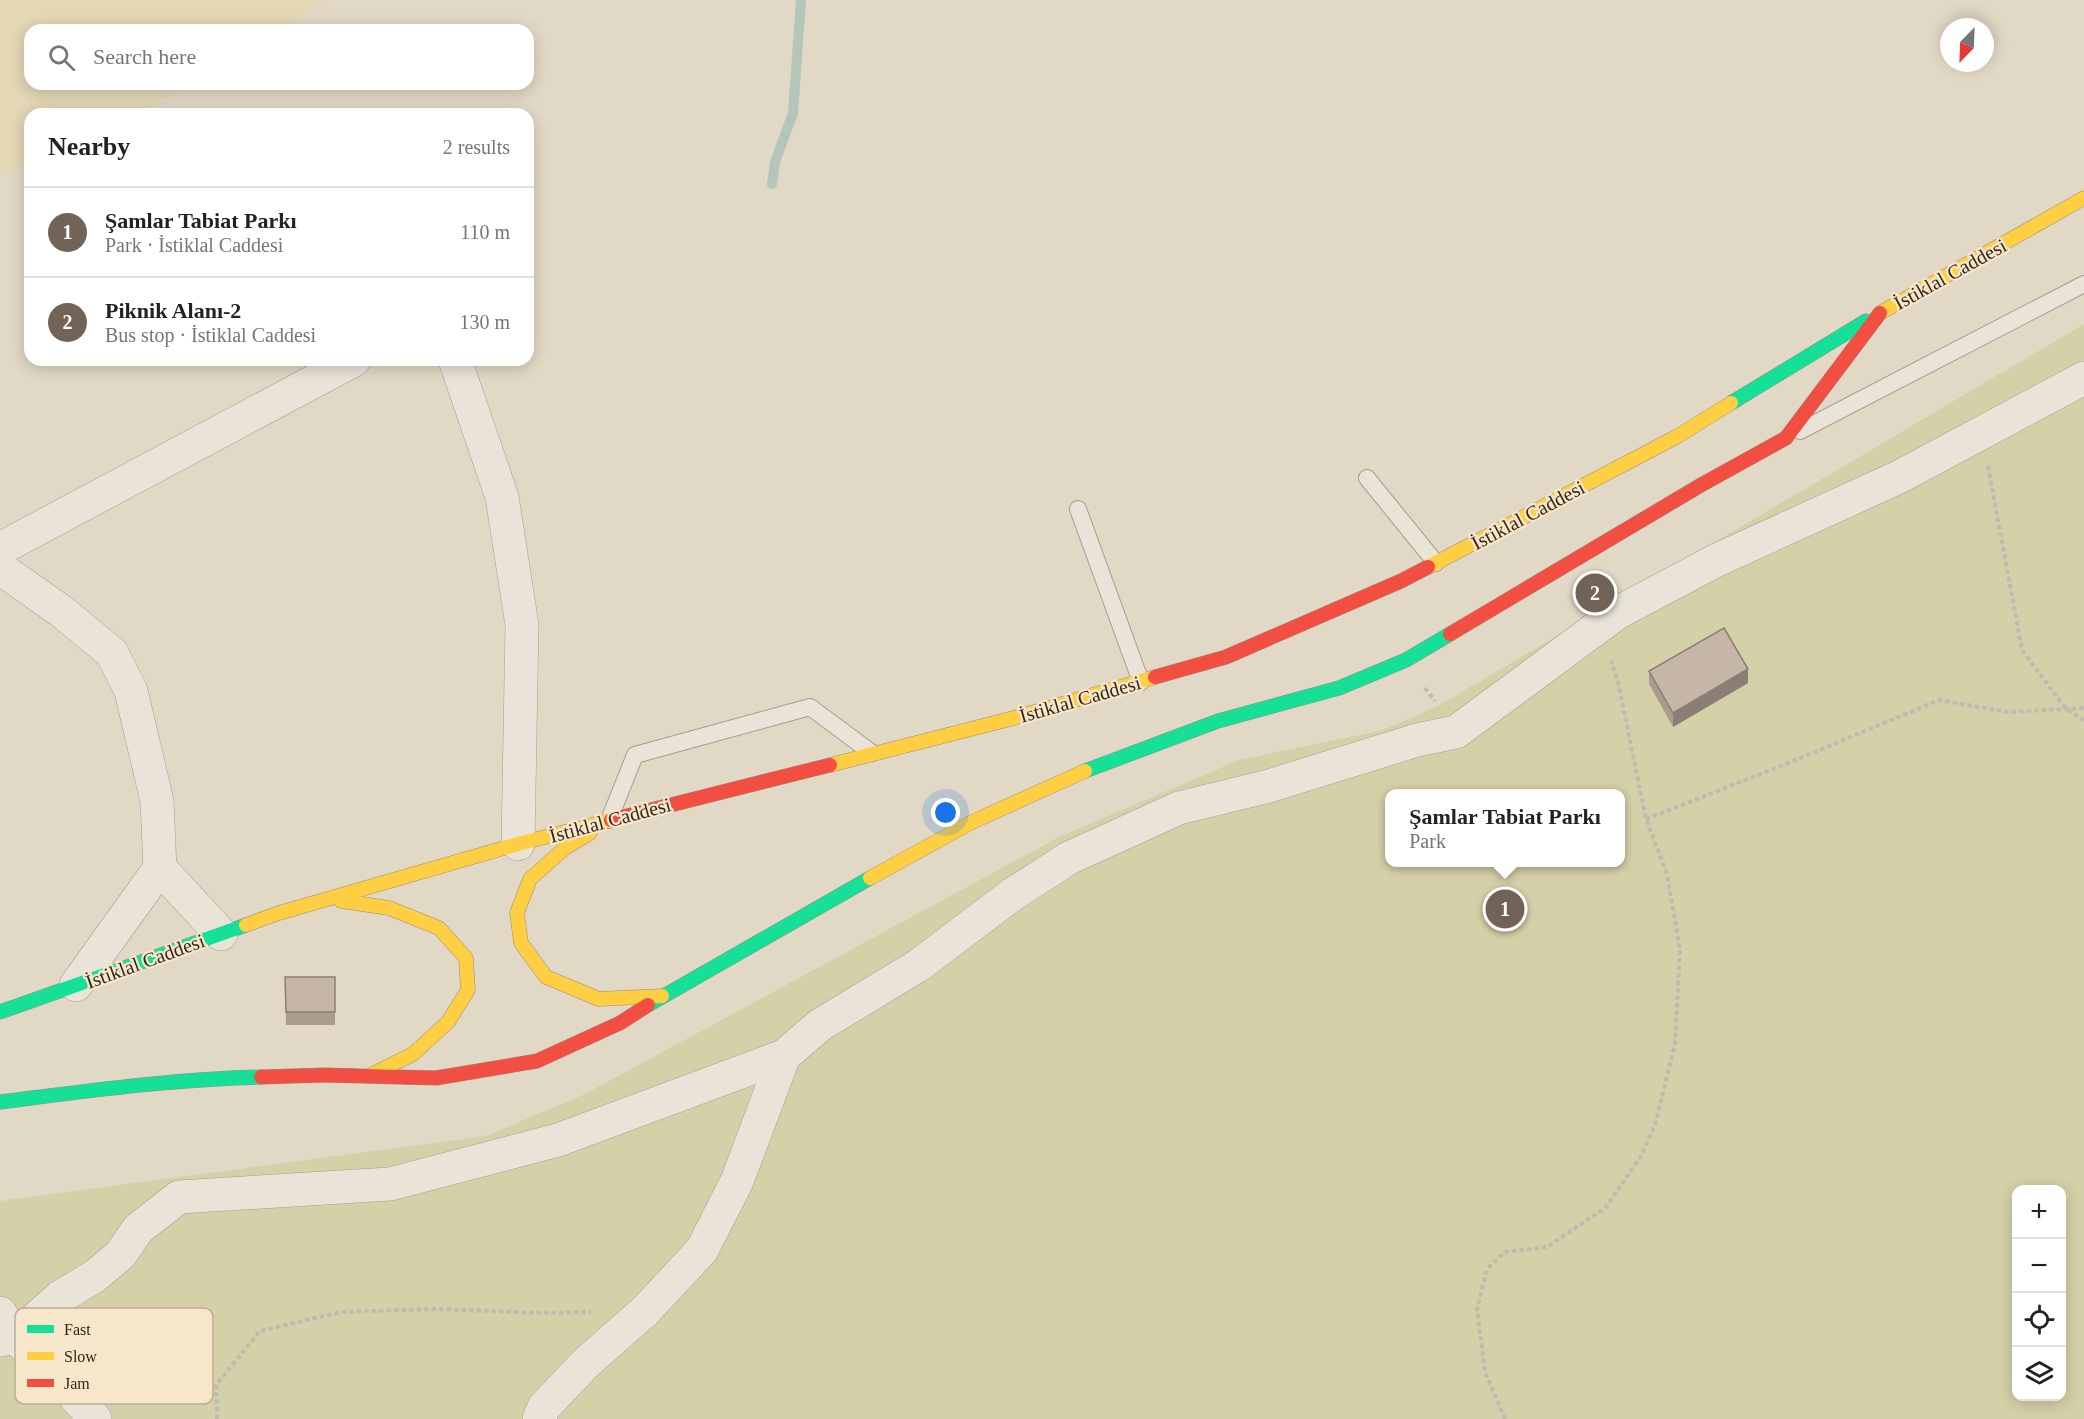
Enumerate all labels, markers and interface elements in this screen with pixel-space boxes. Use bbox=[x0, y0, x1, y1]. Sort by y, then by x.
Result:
north arrow bbox=[1940, 18, 1994, 72]
search box bbox=[24, 24, 534, 90]
icon: search bbox=[45, 41, 78, 74]
text: Search here bbox=[93, 44, 196, 69]
text: Nearby bbox=[48, 132, 130, 161]
text: 2 results bbox=[443, 136, 510, 158]
text: Şamlar Tabiat Parkı bbox=[105, 208, 297, 233]
text: 1 bbox=[63, 221, 73, 243]
text: 110 m bbox=[460, 221, 510, 243]
text: Park · İstiklal Caddesi bbox=[105, 234, 283, 256]
street label: İstiklal Caddesi bbox=[1890, 234, 2010, 314]
text: Piknik Alanı-2 bbox=[105, 298, 241, 323]
text: 2 bbox=[63, 311, 73, 333]
text: 130 m bbox=[459, 311, 510, 333]
text: Bus stop · İstiklal Caddesi bbox=[105, 324, 316, 346]
street label: İstiklal Caddesi bbox=[1468, 476, 1589, 554]
pin: 2 bbox=[1576, 570, 1614, 616]
street label: İstiklal Caddesi bbox=[1017, 671, 1144, 727]
popup bbox=[1385, 789, 1625, 867]
street label: İstiklal Caddesi bbox=[547, 793, 674, 847]
your location bbox=[931, 798, 960, 827]
text: Şamlar Tabiat Parkı bbox=[1409, 804, 1601, 829]
text: Park bbox=[1409, 830, 1446, 852]
pin: 1 bbox=[1486, 886, 1524, 932]
street label: İstiklal Caddesi bbox=[83, 929, 208, 993]
map controls bbox=[2012, 1185, 2066, 1401]
button: + bbox=[2012, 1185, 2066, 1239]
button: − bbox=[2012, 1239, 2066, 1293]
button: locate bbox=[2012, 1293, 2066, 1347]
legend bbox=[15, 1308, 213, 1404]
text: Fast bbox=[64, 1321, 91, 1338]
button: layers bbox=[2012, 1347, 2066, 1401]
text: Slow bbox=[64, 1348, 97, 1365]
text: Jam bbox=[64, 1375, 90, 1392]

